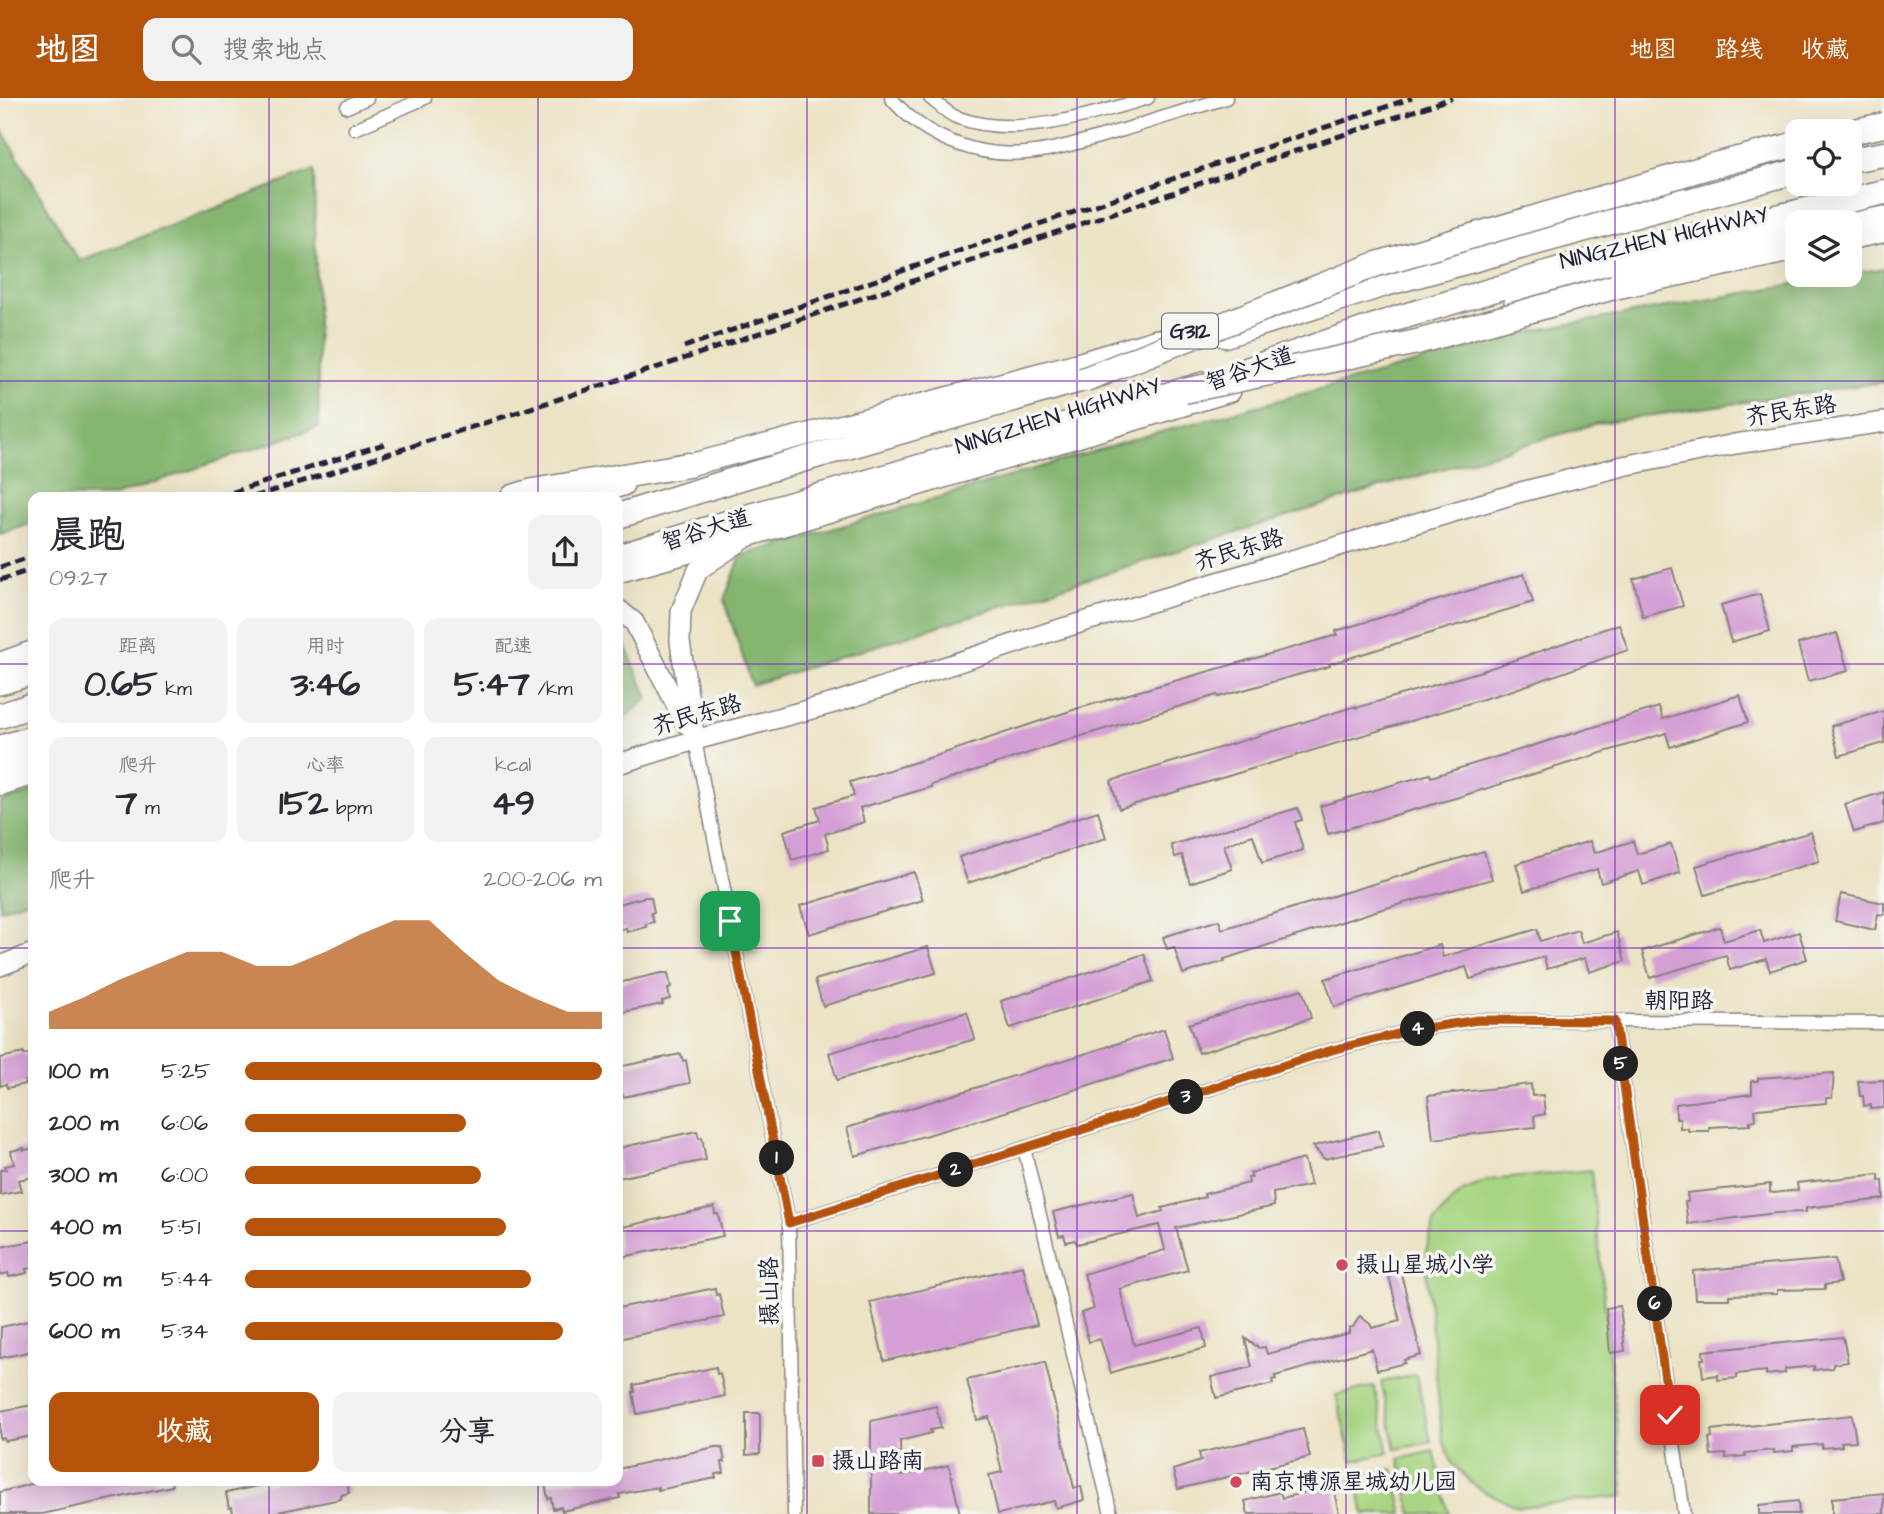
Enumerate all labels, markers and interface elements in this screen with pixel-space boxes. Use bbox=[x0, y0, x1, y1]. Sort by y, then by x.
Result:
search box bbox=[143, 18, 633, 81]
text: 地图 bbox=[35, 27, 101, 73]
icon: search bbox=[167, 30, 205, 68]
text: 搜索地点 bbox=[223, 32, 327, 68]
text: 地图 bbox=[1629, 33, 1677, 67]
text: 路线 bbox=[1715, 33, 1763, 67]
text: 收藏 bbox=[1801, 33, 1849, 67]
map controls bbox=[1785, 119, 1862, 287]
button: locate bbox=[1785, 119, 1862, 196]
street label: NINGZHEN HIGHWAY bbox=[1556, 198, 1772, 278]
button: layers bbox=[1785, 210, 1862, 287]
road number: G312 bbox=[1162, 314, 1218, 348]
street label: 智谷大道 bbox=[1201, 339, 1299, 399]
street label: NINGZHEN HIGHWAY bbox=[951, 370, 1165, 462]
street label: 齐民东路 bbox=[1743, 388, 1839, 434]
street label: 智谷大道 bbox=[657, 501, 755, 559]
text: 晨跑 bbox=[49, 510, 125, 562]
button: share bbox=[528, 515, 602, 589]
street label: 齐民东路 bbox=[1190, 521, 1288, 579]
text: 09:27 bbox=[49, 562, 108, 594]
text: 距离 bbox=[119, 633, 157, 660]
text: 用时 bbox=[306, 633, 345, 660]
text: 配速 bbox=[494, 633, 532, 660]
text: 0.65 bbox=[84, 660, 158, 709]
text: 3:46 bbox=[291, 660, 360, 709]
text: 5:47 bbox=[454, 660, 530, 709]
text: km bbox=[158, 676, 192, 703]
text: /km bbox=[530, 676, 573, 703]
street label: 齐民东路 bbox=[648, 687, 746, 743]
text: 爬升 bbox=[119, 752, 157, 779]
text: 心率 bbox=[306, 752, 345, 779]
text: kcal bbox=[495, 752, 531, 779]
text: 7 bbox=[116, 779, 137, 828]
text: 152 bbox=[279, 779, 328, 828]
text: 49 bbox=[491, 779, 535, 828]
text: m bbox=[137, 795, 160, 822]
text: bpm bbox=[328, 795, 372, 822]
text: 200–206 m bbox=[483, 863, 602, 895]
text: 爬升 bbox=[49, 864, 95, 896]
pin bbox=[700, 891, 760, 951]
icon: arrive bbox=[711, 902, 749, 940]
street label: 朝阳路 bbox=[1645, 985, 1714, 1017]
pin: 4 bbox=[1400, 1012, 1436, 1046]
text: 4 bbox=[1411, 1015, 1424, 1042]
pin: 5 bbox=[1604, 1046, 1638, 1082]
text: 5 bbox=[1614, 1050, 1627, 1077]
text: 100 m bbox=[49, 1055, 108, 1087]
text: 5:25 bbox=[161, 1055, 211, 1087]
pin: 3 bbox=[1168, 1080, 1204, 1114]
text: 3 bbox=[1181, 1083, 1190, 1110]
text: 200 m bbox=[49, 1107, 118, 1139]
text: 6:06 bbox=[161, 1107, 208, 1139]
pin: 1 bbox=[760, 1140, 794, 1176]
text: 1 bbox=[775, 1144, 778, 1171]
pin: 2 bbox=[939, 1152, 974, 1188]
text: 2 bbox=[950, 1156, 961, 1183]
text: 300 m bbox=[49, 1159, 117, 1191]
text: 6:00 bbox=[161, 1159, 208, 1191]
text: 400 m bbox=[49, 1211, 121, 1243]
text: 5:51 bbox=[161, 1211, 200, 1243]
place label: 摄山星城小学 bbox=[1356, 1249, 1494, 1281]
street label: 摄山路 bbox=[753, 1256, 787, 1326]
marker: 摄山星城小学 bbox=[1334, 1257, 1350, 1273]
text: 500 m bbox=[49, 1263, 121, 1295]
text: 5:44 bbox=[161, 1263, 212, 1295]
pin: 6 bbox=[1638, 1286, 1672, 1322]
text: 6 bbox=[1649, 1290, 1660, 1317]
text: 600 m bbox=[49, 1315, 120, 1347]
text: 5:34 bbox=[161, 1315, 208, 1347]
pin bbox=[1640, 1385, 1700, 1445]
button: 收藏 bbox=[49, 1392, 319, 1472]
button: 分享 bbox=[333, 1392, 602, 1472]
icon: check bbox=[1651, 1396, 1689, 1434]
place label: 摄山路南 bbox=[832, 1445, 924, 1477]
marker: 摄山路南 bbox=[810, 1453, 826, 1469]
place label: 南京博源星城幼儿园 bbox=[1250, 1466, 1457, 1498]
marker: 南京博源星城幼儿园 bbox=[1228, 1474, 1244, 1490]

